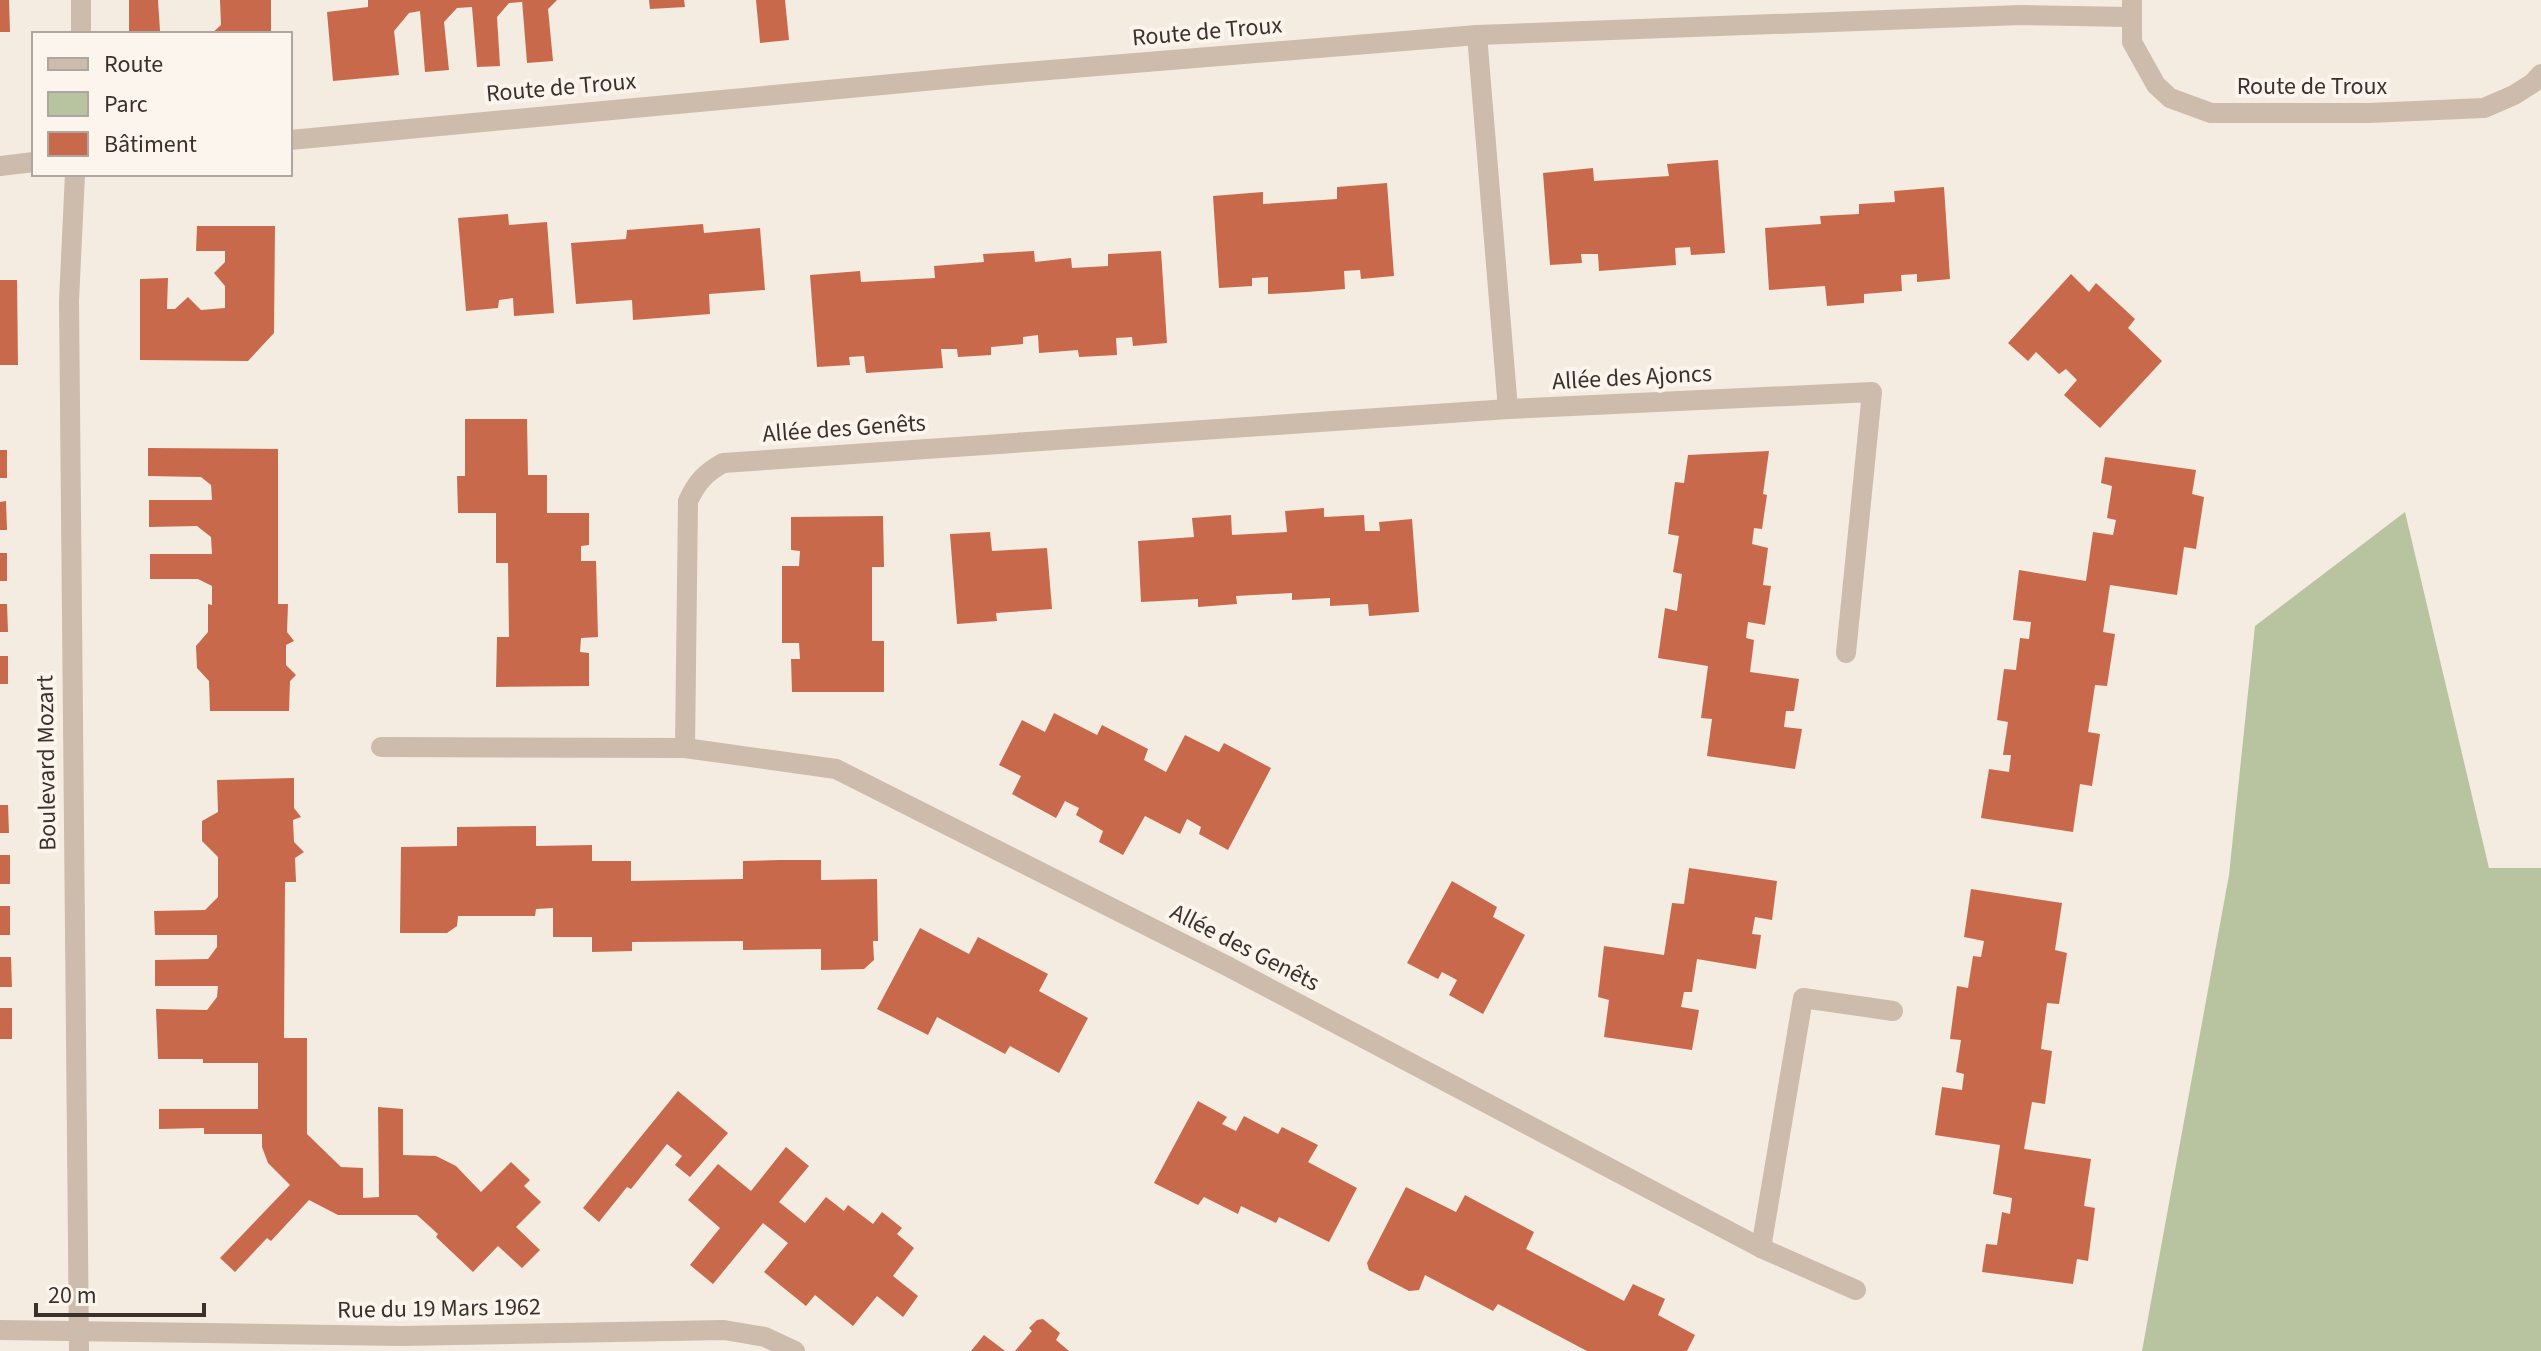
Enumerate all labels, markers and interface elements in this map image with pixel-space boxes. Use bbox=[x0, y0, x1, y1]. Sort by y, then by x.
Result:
street label: Route de Troux bbox=[1131, 7, 1284, 55]
legend bbox=[32, 32, 292, 176]
text: Route bbox=[104, 47, 163, 82]
street label: Route de Troux bbox=[485, 63, 638, 111]
street label: Route de Troux bbox=[2237, 69, 2388, 104]
text: Parc bbox=[104, 87, 148, 122]
text: Bâtiment bbox=[104, 127, 197, 162]
street label: Allée des Ajoncs bbox=[1551, 356, 1713, 399]
street label: Allée des Genêts bbox=[761, 405, 927, 452]
street label: Boulevard Mozart bbox=[27, 675, 66, 851]
street label: Allée des Genêts bbox=[1164, 895, 1326, 1000]
scale bar bbox=[36, 1267, 204, 1317]
text: 20 m bbox=[48, 1278, 97, 1313]
street label: Rue du 19 Mars 1962 bbox=[337, 1289, 541, 1328]

